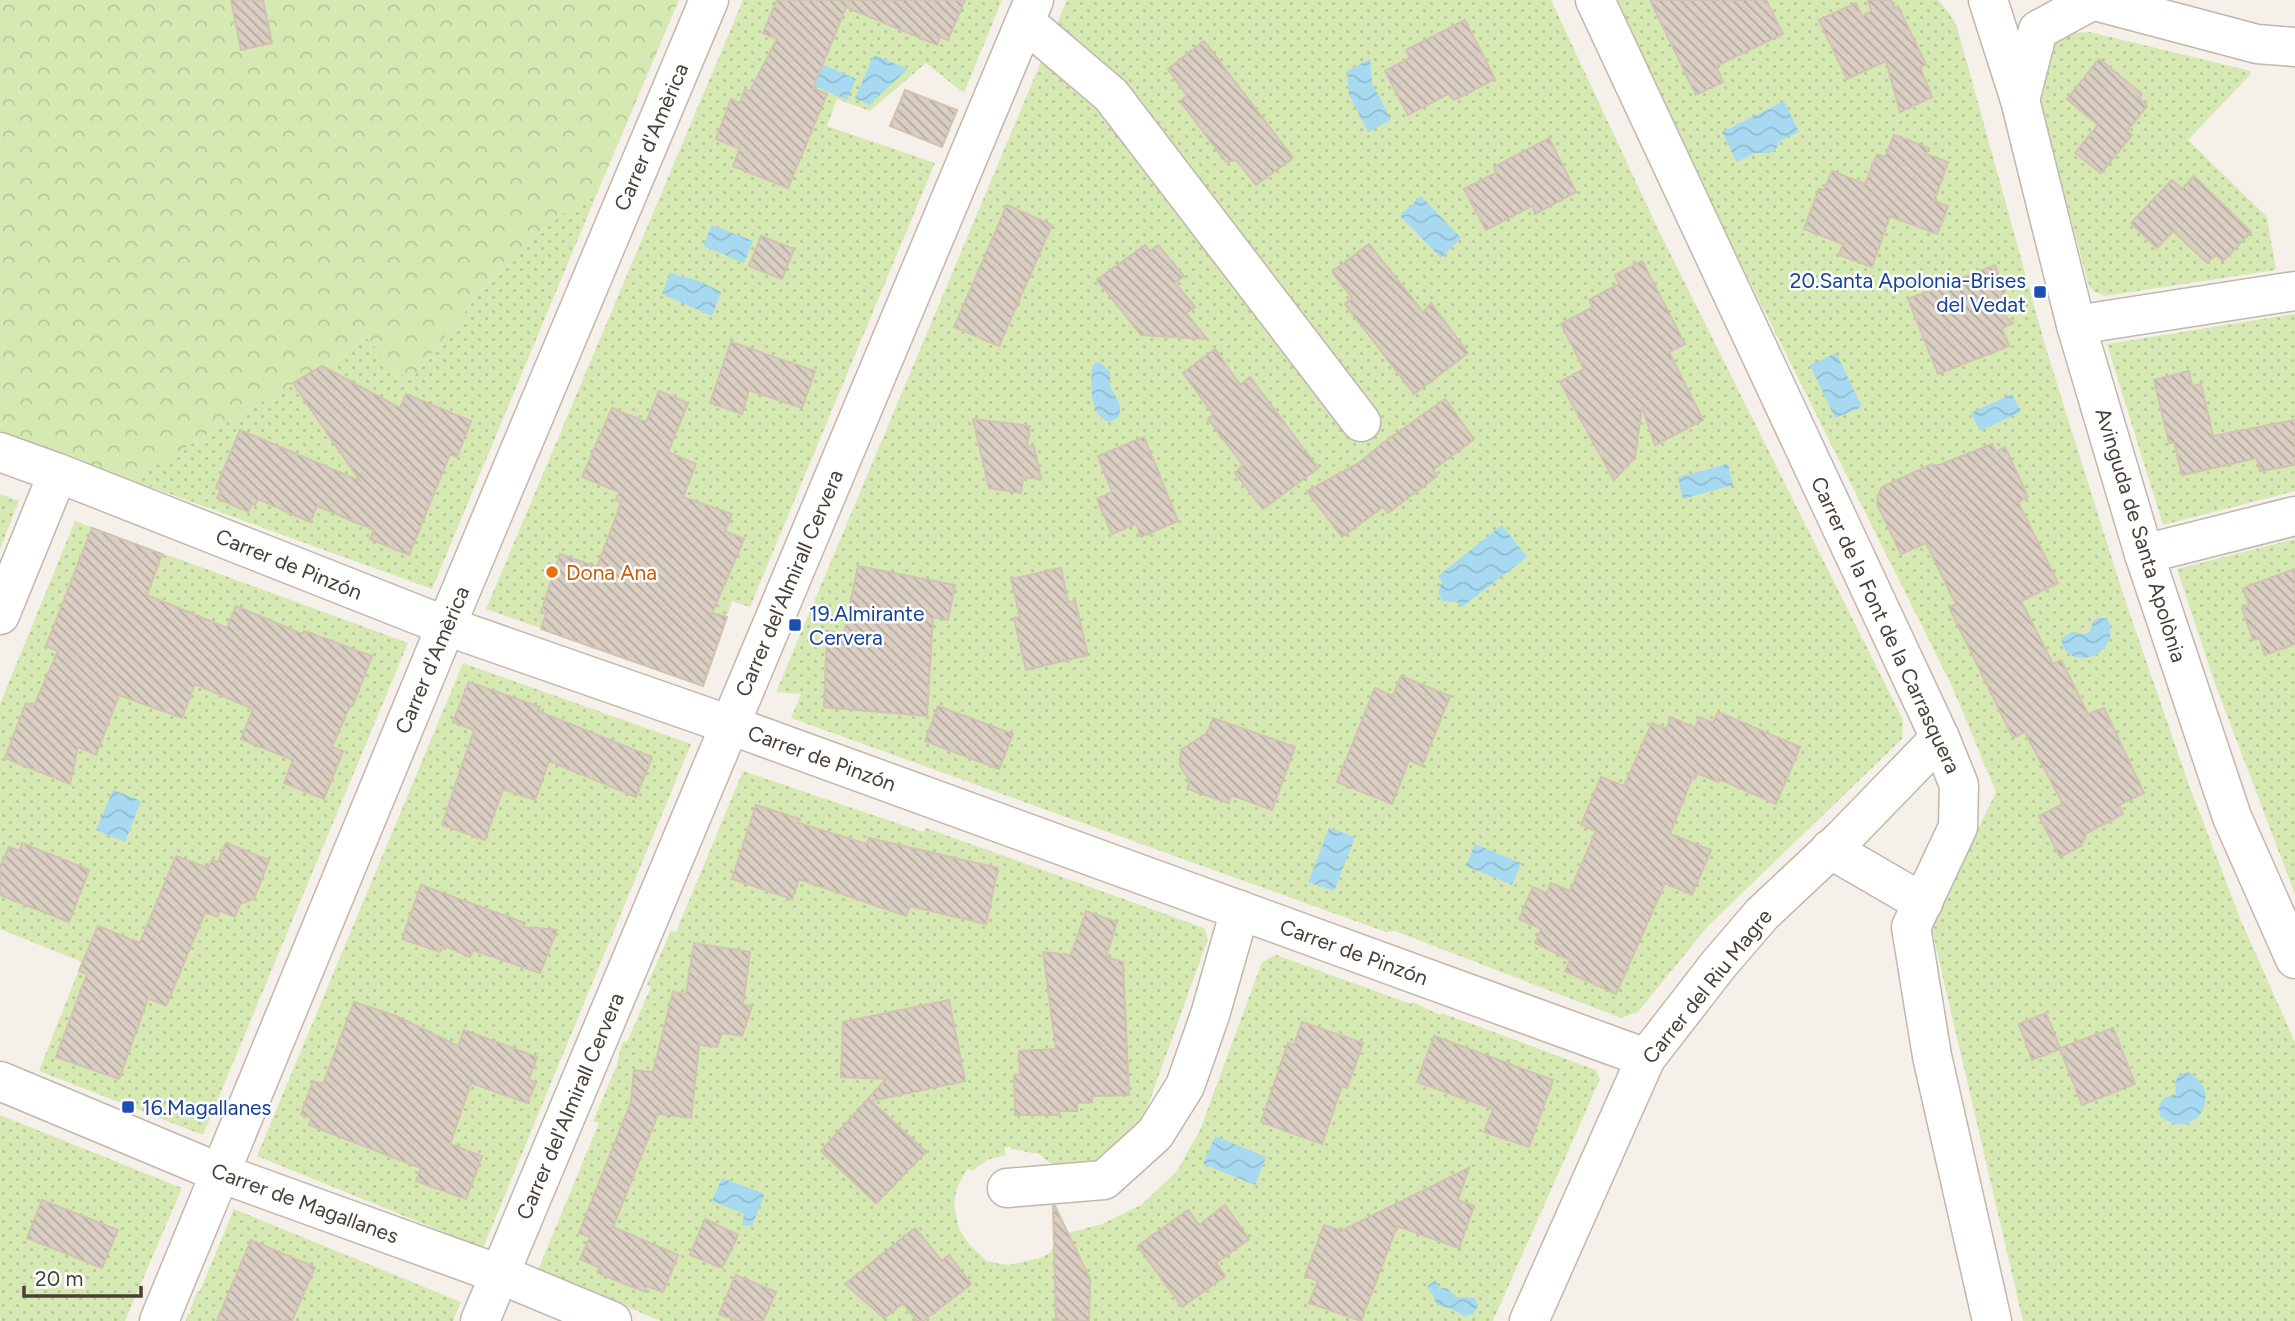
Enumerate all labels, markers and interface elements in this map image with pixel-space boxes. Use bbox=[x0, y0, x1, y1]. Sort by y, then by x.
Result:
street label: Carrer d'Amèrica bbox=[609, 59, 693, 215]
place label: 20.Santa Apolonia-Brises del Vedat bbox=[1790, 268, 2026, 317]
marker: 20.Santa Apolonia-Brises del Vedat bbox=[2032, 284, 2048, 300]
street label: Avinguda de Santa Apolònia bbox=[2090, 405, 2192, 665]
street label: Carrer del'Almirall Cervera bbox=[730, 466, 848, 700]
street label: Carrer de la Font de la Carrasquera bbox=[1806, 473, 1966, 777]
street label: Carrer de Pinzón bbox=[212, 523, 366, 605]
place label: Dona Ana bbox=[566, 560, 657, 585]
marker: Dona Ana bbox=[544, 564, 560, 580]
street label: Carrer d'Amèrica bbox=[390, 582, 474, 738]
place label: 19.Almirante Cervera bbox=[809, 601, 924, 650]
marker: 19.Almirante Cervera bbox=[787, 617, 803, 633]
street label: Carrer de Pinzón bbox=[745, 720, 899, 796]
street label: Carrer del Riu Magre bbox=[1637, 904, 1777, 1068]
street label: Carrer de Pinzón bbox=[1277, 914, 1431, 990]
street label: Carrer del'Almirall Cervera bbox=[511, 989, 629, 1223]
place label: 16.Magallanes bbox=[142, 1095, 271, 1120]
marker: 16.Magallanes bbox=[120, 1099, 136, 1115]
street label: Carrer de Magallanes bbox=[208, 1158, 402, 1248]
scale bar bbox=[24, 1254, 142, 1298]
text: 20 m bbox=[35, 1266, 83, 1291]

